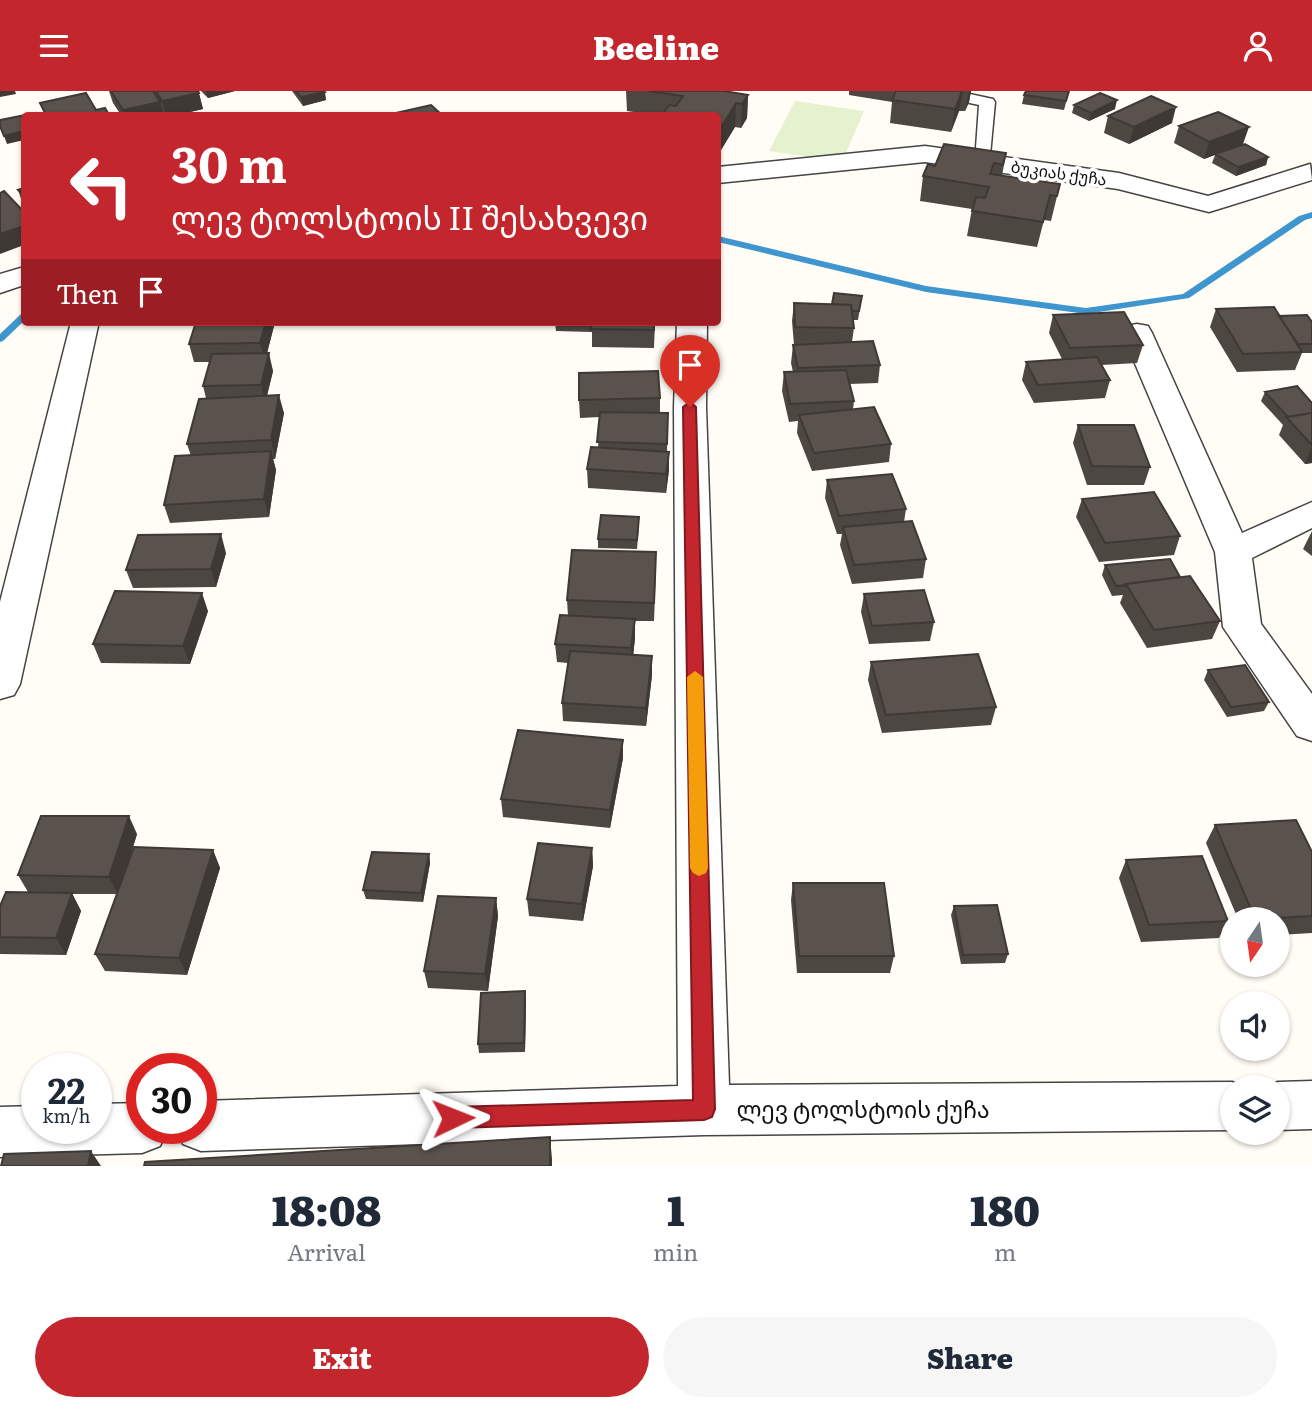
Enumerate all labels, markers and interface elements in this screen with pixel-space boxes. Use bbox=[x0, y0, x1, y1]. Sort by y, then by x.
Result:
text: Beeline bbox=[593, 22, 719, 70]
icon: menu bbox=[35, 27, 73, 65]
icon: person bbox=[1239, 27, 1277, 65]
text: 30 m bbox=[171, 125, 287, 198]
icon: left bbox=[56, 140, 147, 231]
street label: ბუკიას ქუჩა bbox=[1010, 153, 1108, 191]
text: ლევ ტოლსტოის II შესახვევი bbox=[171, 192, 648, 240]
text: Then bbox=[56, 273, 118, 312]
icon: arrive bbox=[132, 273, 170, 311]
pin bbox=[660, 335, 720, 407]
icon: arrive bbox=[671, 346, 709, 384]
north arrow bbox=[1220, 907, 1290, 977]
map controls bbox=[1220, 907, 1290, 1145]
button: sound bbox=[1220, 991, 1290, 1061]
speed limit sign: 30 bbox=[126, 1053, 217, 1144]
text: 22 bbox=[48, 1063, 85, 1115]
button: layers bbox=[1220, 1075, 1290, 1145]
position arrow bbox=[416, 1081, 490, 1155]
street label: ლევ ტოლსტოის ქუჩა bbox=[736, 1091, 990, 1125]
text: km/h bbox=[43, 1102, 90, 1129]
text: 18:08 bbox=[272, 1177, 381, 1239]
text: 1 bbox=[667, 1177, 684, 1239]
text: 180 bbox=[970, 1177, 1040, 1239]
text: Arrival bbox=[287, 1234, 366, 1268]
text: min bbox=[653, 1234, 698, 1268]
text: m bbox=[994, 1234, 1016, 1268]
button: Exit bbox=[35, 1317, 649, 1397]
button: Share bbox=[663, 1317, 1277, 1397]

